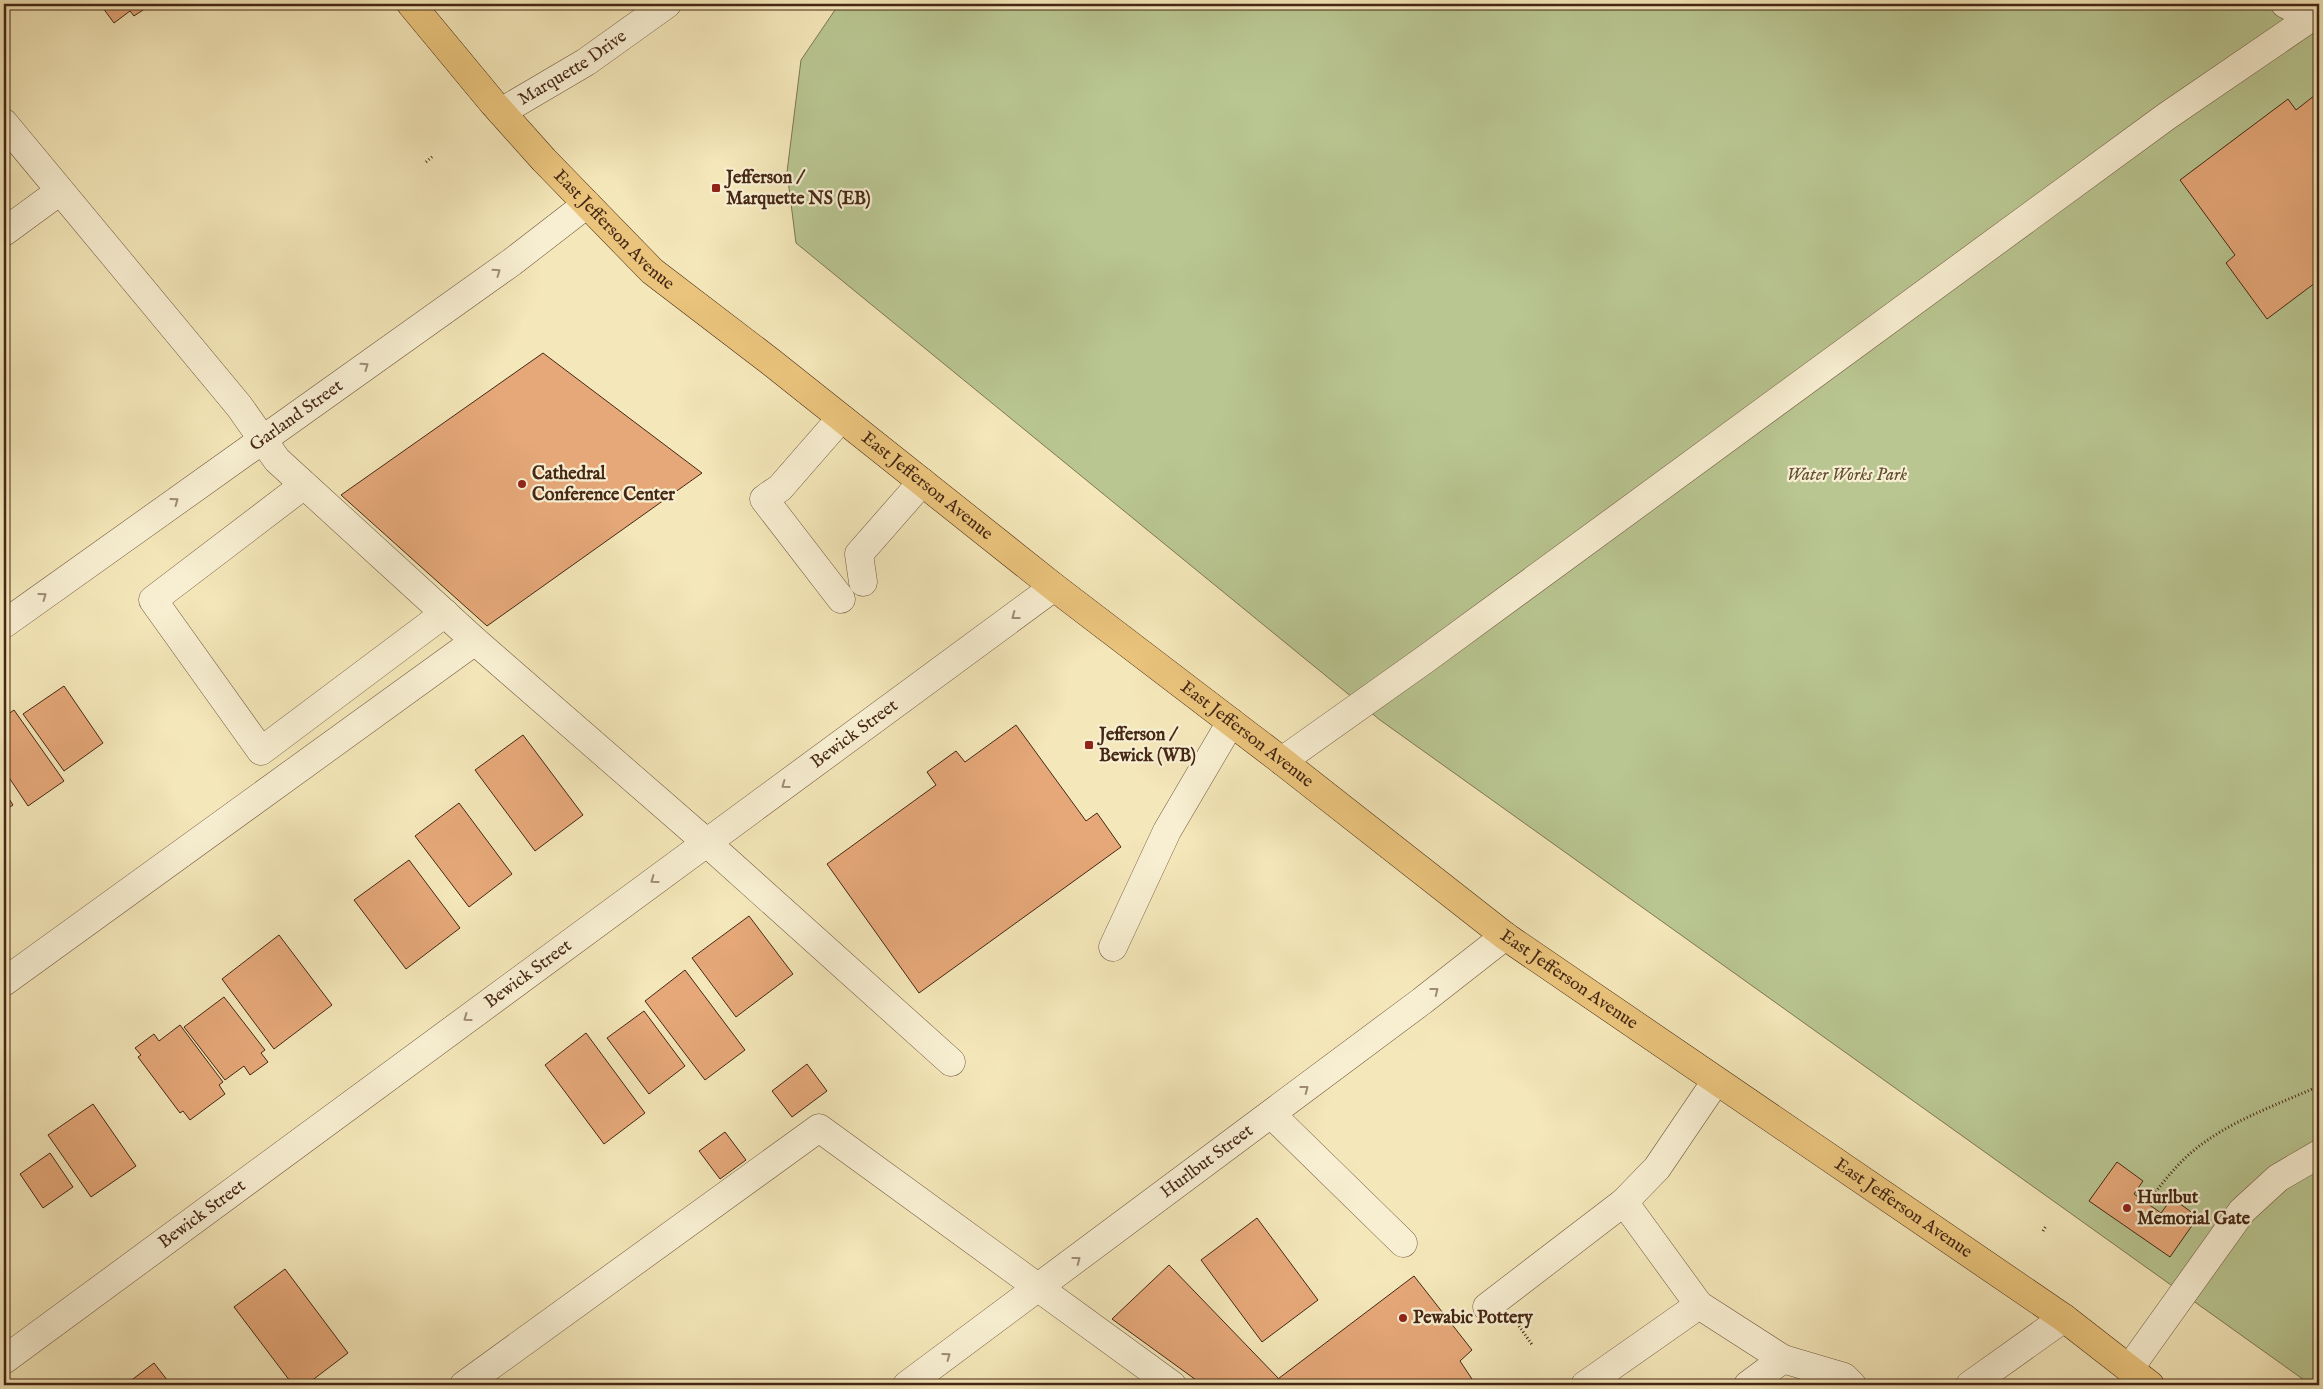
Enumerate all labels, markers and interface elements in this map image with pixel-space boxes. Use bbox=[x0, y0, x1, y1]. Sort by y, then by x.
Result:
street label: Marquette Drive bbox=[514, 25, 631, 111]
street label: East Jefferson Avenue bbox=[548, 165, 679, 295]
place label: Jefferson / Marquette NS (EB) bbox=[724, 167, 871, 211]
marker: Jefferson / Marquette NS (EB) bbox=[710, 182, 722, 194]
one-way arrow bbox=[491, 269, 501, 278]
one-way arrow bbox=[359, 363, 369, 372]
street label: Garland Street bbox=[245, 375, 348, 457]
street label: East Jefferson Avenue bbox=[856, 427, 998, 545]
place label: Cathedral Conference Center bbox=[532, 463, 675, 507]
park label: Water Works Park bbox=[1787, 464, 1907, 487]
marker: Cathedral Conference Center bbox=[516, 478, 528, 490]
one-way arrow bbox=[170, 498, 179, 508]
one-way arrow bbox=[37, 593, 47, 602]
one-way arrow bbox=[1011, 610, 1021, 619]
street label: East Jefferson Avenue bbox=[1176, 676, 1318, 793]
street label: Bewick Street bbox=[806, 694, 903, 774]
place label: Jefferson / Bewick (WB) bbox=[1097, 724, 1196, 768]
marker: Jefferson / Bewick (WB) bbox=[1083, 739, 1095, 751]
one-way arrow bbox=[782, 779, 791, 787]
one-way arrow bbox=[651, 875, 660, 883]
street label: East Jefferson Avenue bbox=[1496, 924, 1642, 1035]
street label: Bewick Street bbox=[480, 934, 576, 1014]
one-way arrow bbox=[1429, 989, 1438, 997]
one-way arrow bbox=[464, 1013, 473, 1021]
one-way arrow bbox=[1299, 1086, 1308, 1094]
street label: Hurlbut Street bbox=[1156, 1119, 1258, 1203]
street label: East Jefferson Avenue bbox=[1830, 1153, 1977, 1263]
street label: Bewick Street bbox=[154, 1174, 250, 1254]
place label: Hurlbut Memorial Gate bbox=[2137, 1187, 2251, 1231]
marker: Hurlbut Memorial Gate bbox=[2121, 1202, 2133, 1214]
one-way arrow bbox=[1071, 1257, 1080, 1265]
place label: Pewabic Pottery bbox=[1413, 1307, 1534, 1330]
marker: Pewabic Pottery bbox=[1397, 1312, 1409, 1324]
one-way arrow bbox=[941, 1354, 950, 1362]

